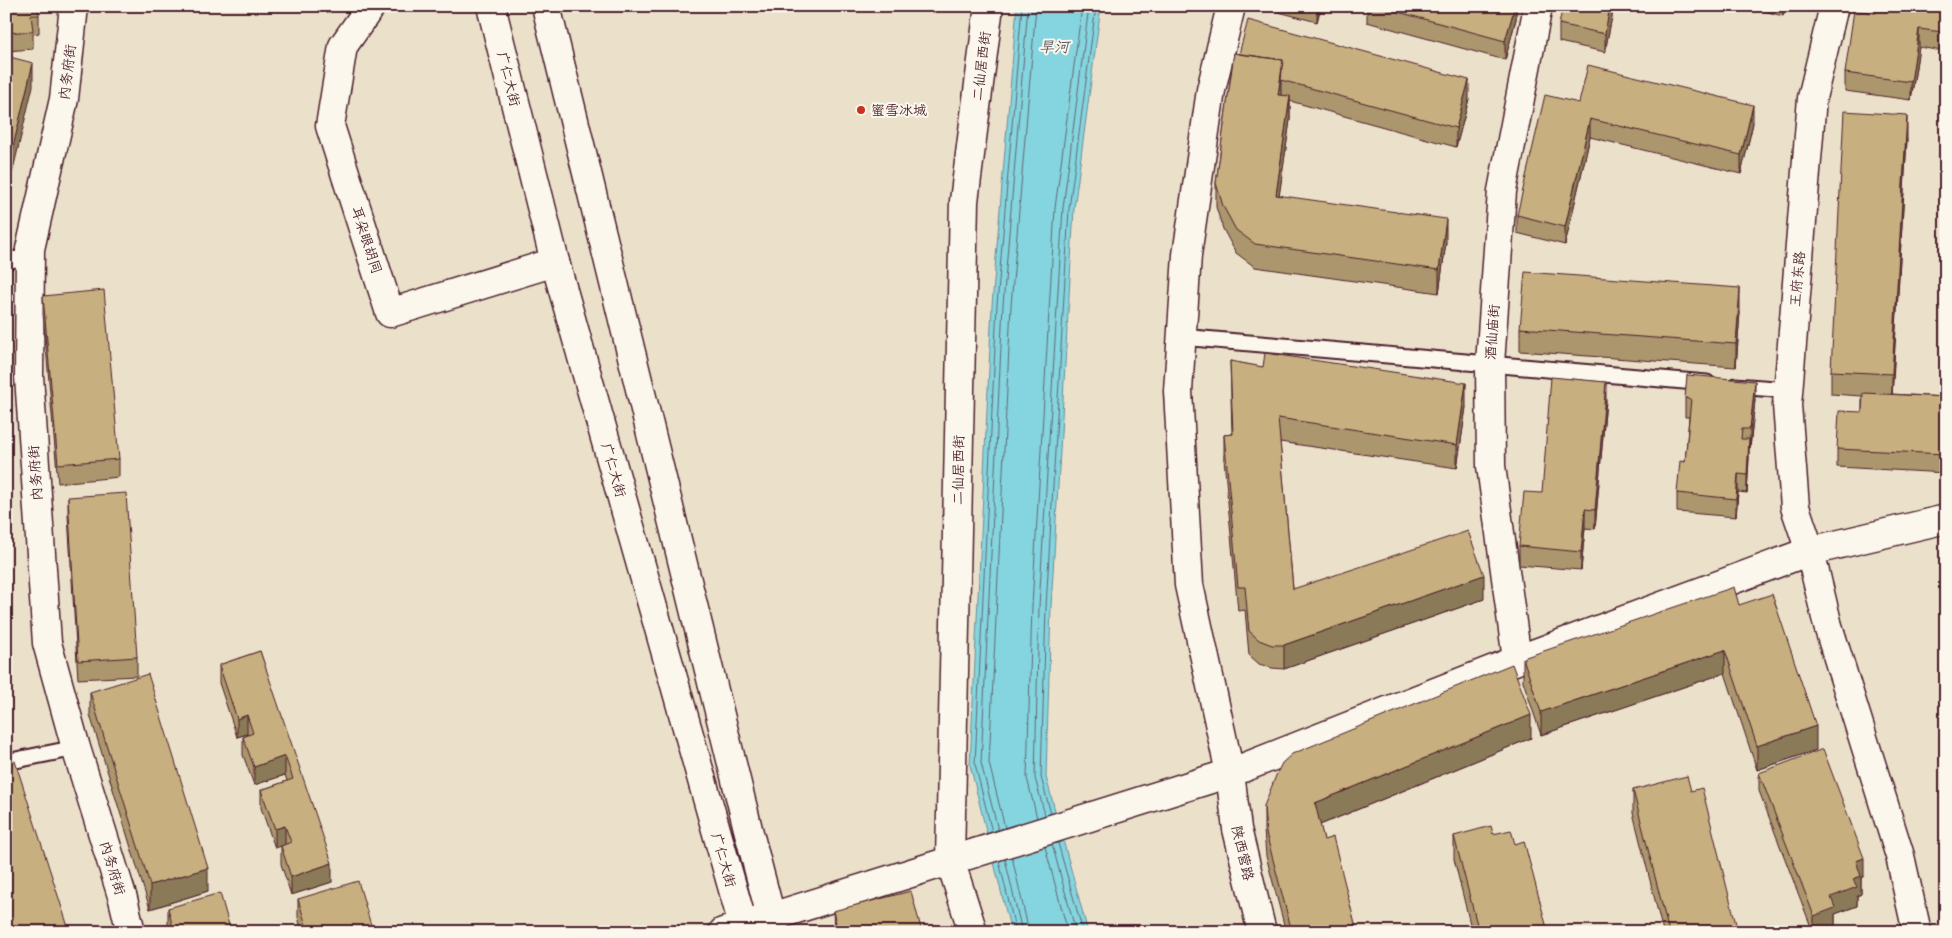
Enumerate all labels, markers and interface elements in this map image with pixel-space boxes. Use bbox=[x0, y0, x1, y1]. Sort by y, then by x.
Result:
street label: 二仙居西街 bbox=[969, 30, 994, 102]
water label: 旱河 bbox=[1039, 38, 1072, 56]
street label: 内务府街 bbox=[56, 43, 79, 101]
street label: 广仁大街 bbox=[493, 50, 524, 108]
place label: 蜜雪冰城 bbox=[871, 102, 927, 119]
marker: 蜜雪冰城 bbox=[855, 104, 867, 116]
street label: 耳朵眼胡同 bbox=[348, 204, 385, 276]
street label: 王府东路 bbox=[1787, 250, 1808, 308]
street label: 酒仙庙街 bbox=[1482, 304, 1503, 361]
street label: 二仙居西街 bbox=[949, 435, 968, 505]
street label: 广仁大街 bbox=[598, 441, 629, 499]
street label: 内务府街 bbox=[25, 444, 46, 501]
street label: 陕西营路 bbox=[1228, 824, 1257, 882]
street label: 广仁大街 bbox=[708, 831, 739, 889]
street label: 内务府街 bbox=[96, 839, 129, 897]

